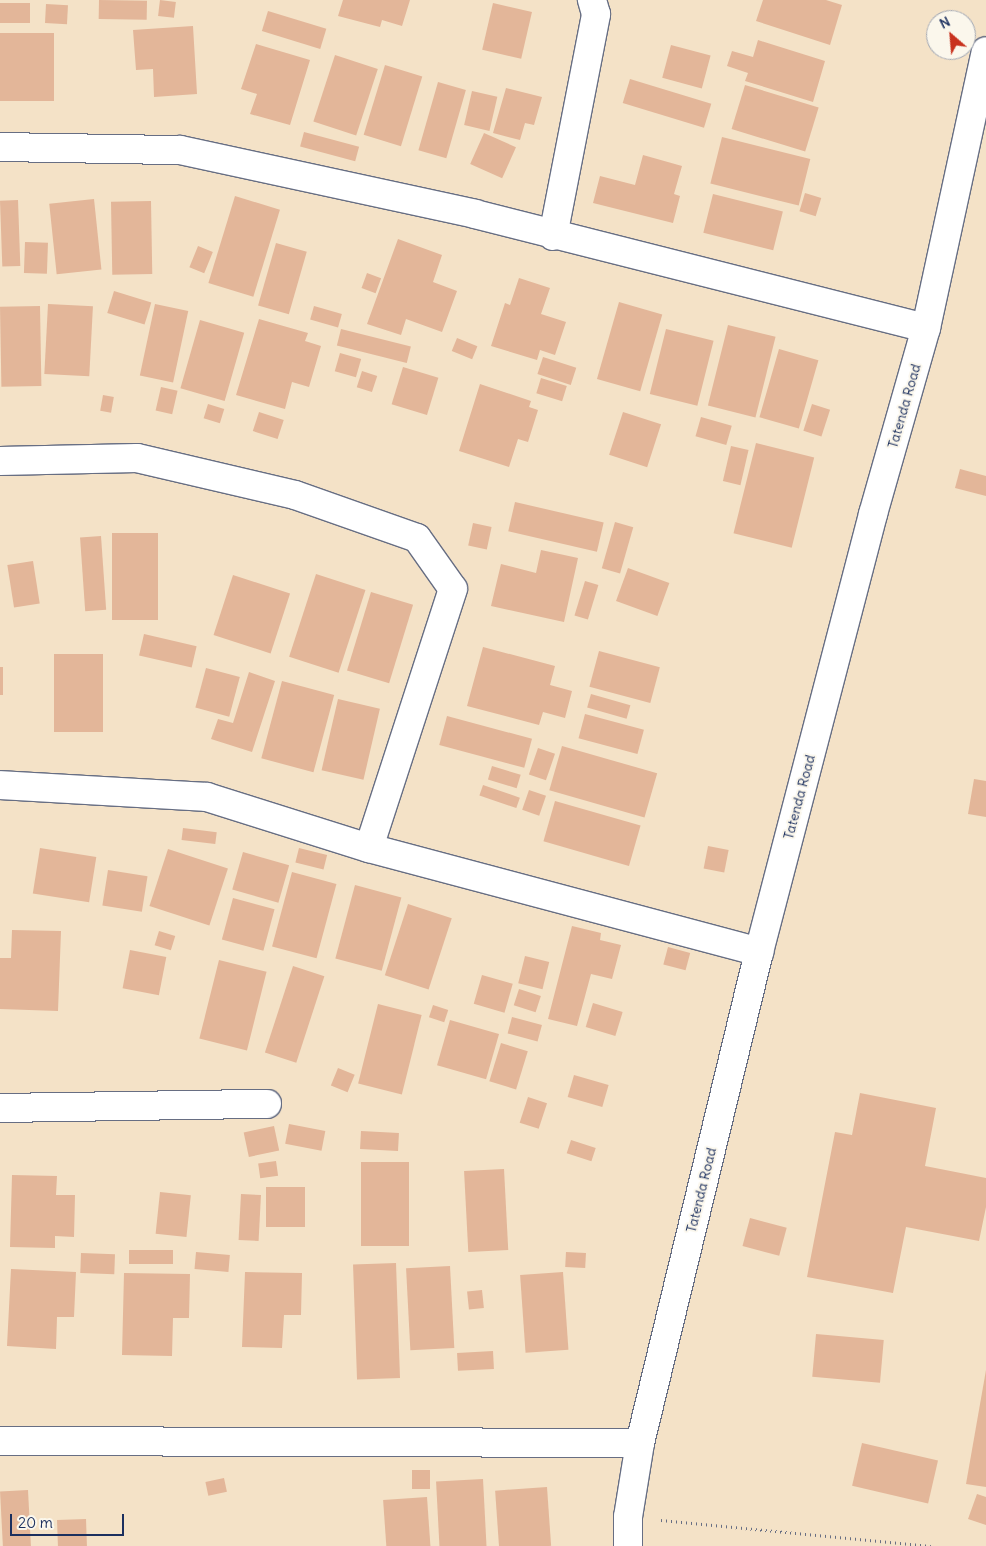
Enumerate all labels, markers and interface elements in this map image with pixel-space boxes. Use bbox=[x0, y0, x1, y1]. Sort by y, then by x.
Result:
north arrow bbox=[926, 10, 976, 60]
text: N bbox=[936, 12, 953, 33]
street label: Tatenda Road bbox=[884, 362, 924, 450]
street label: Tatenda Road bbox=[780, 753, 818, 841]
street label: Tatenda Road bbox=[682, 1146, 720, 1234]
scale bar bbox=[12, 1504, 126, 1536]
text: 20 m bbox=[18, 1513, 53, 1532]

